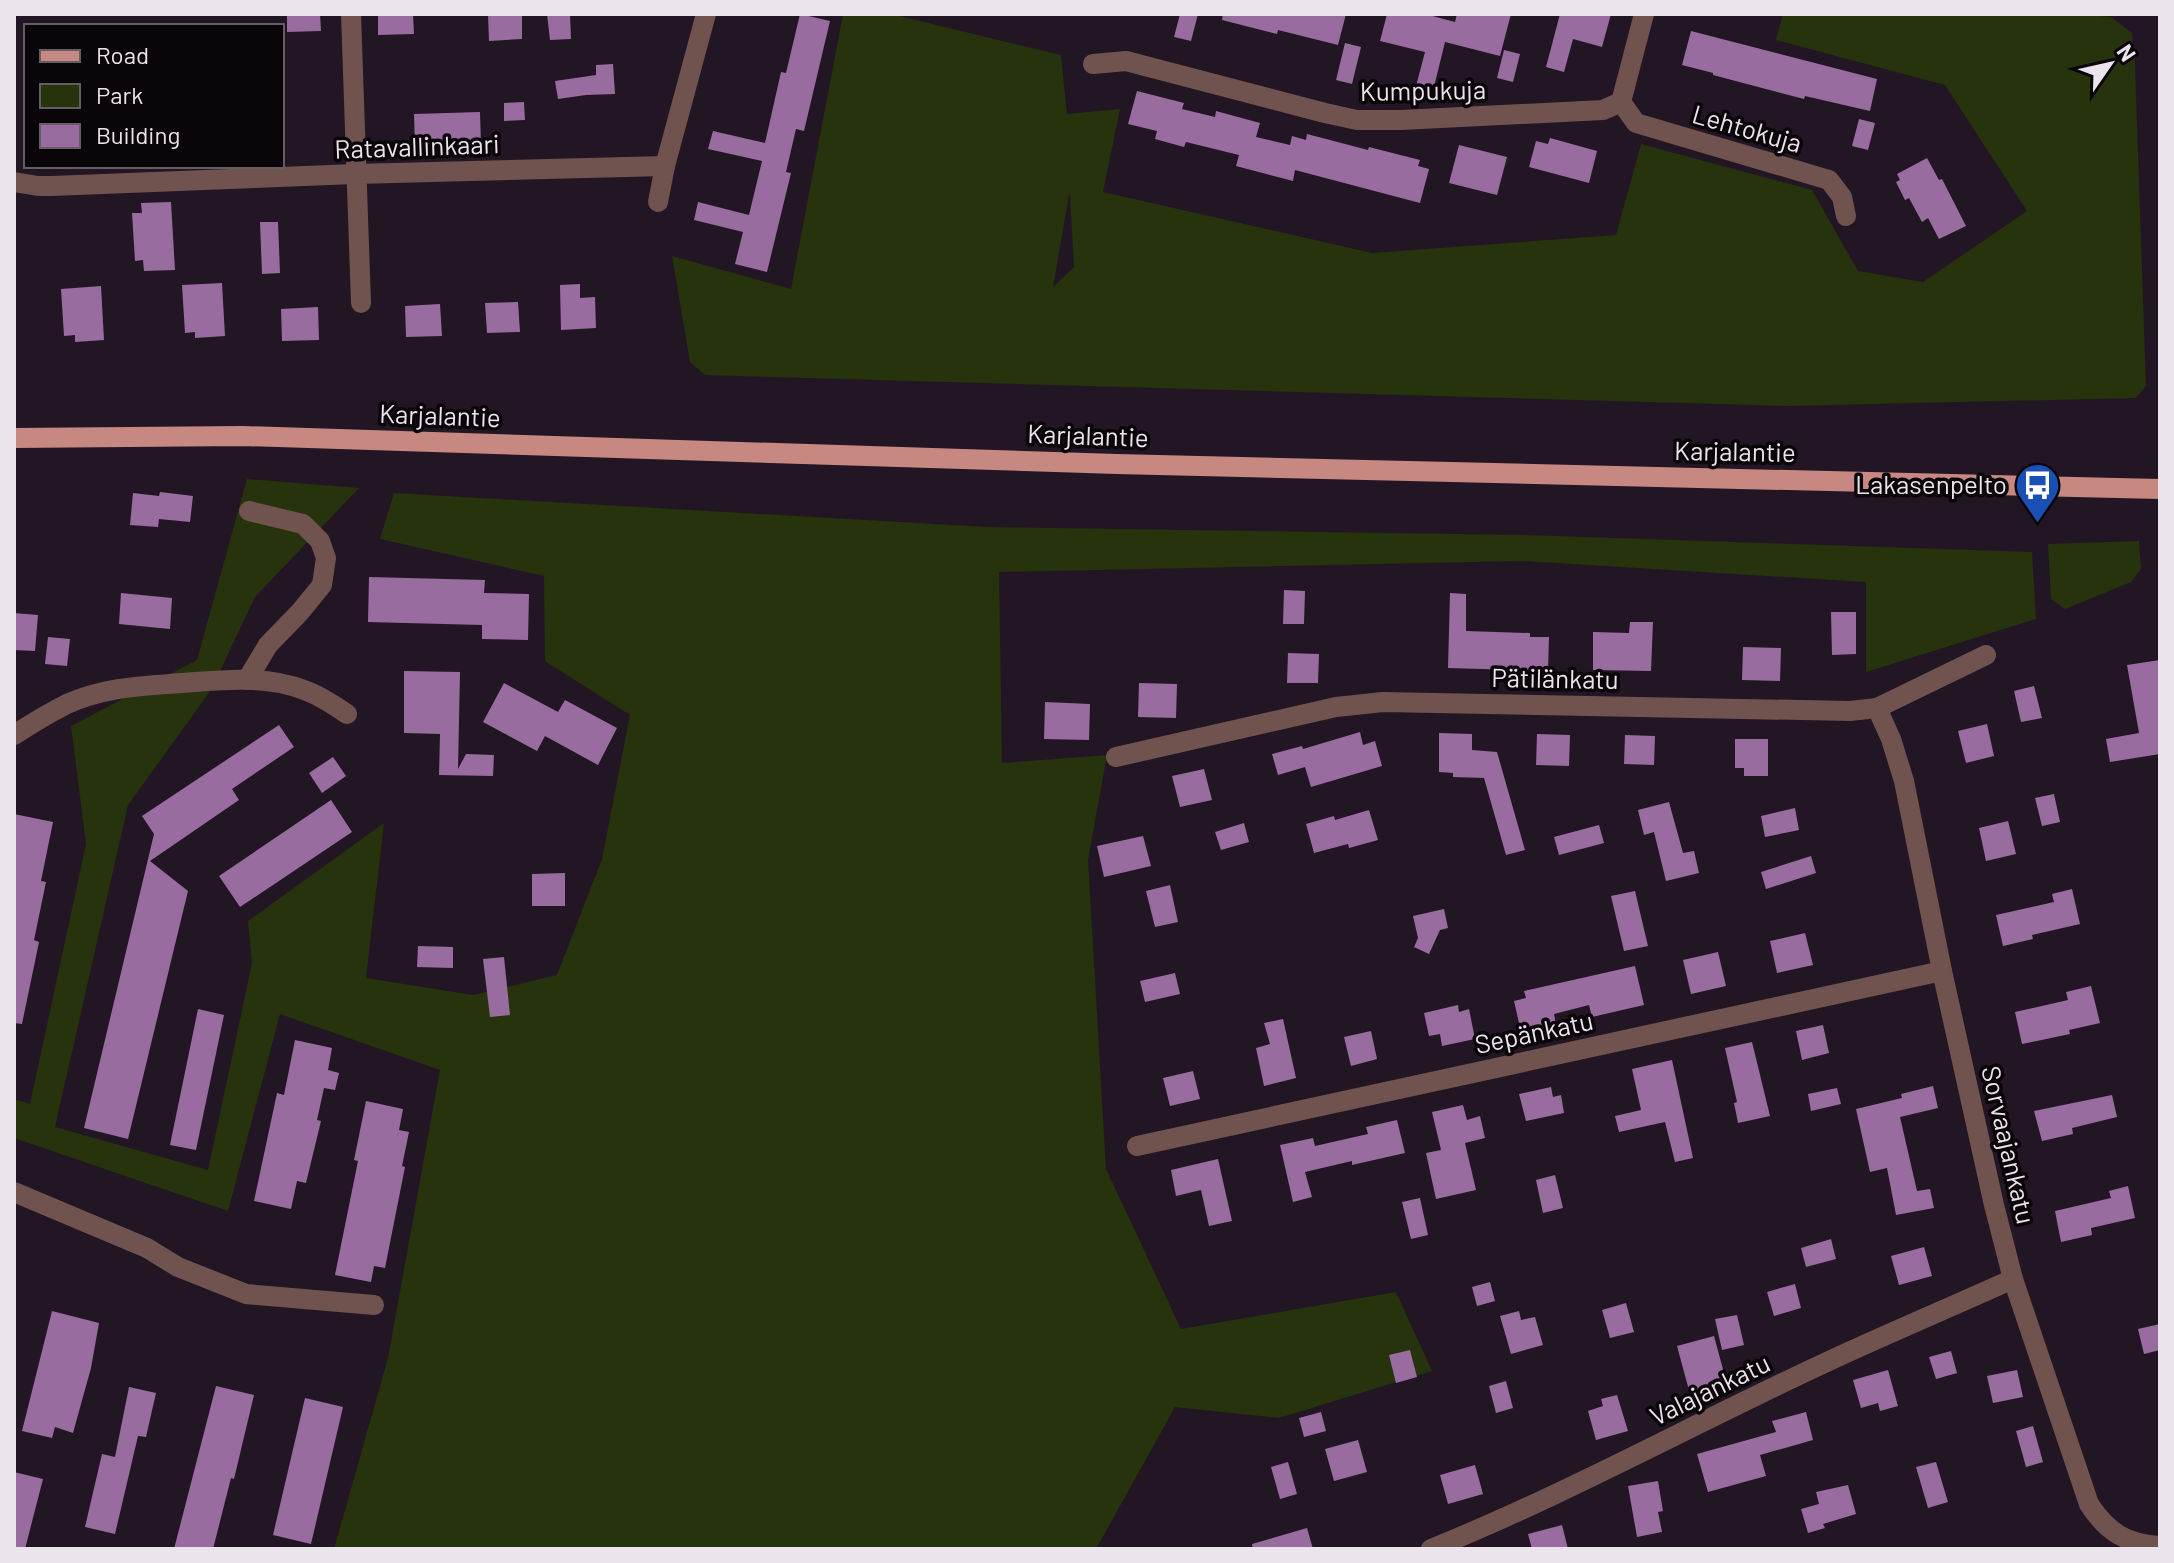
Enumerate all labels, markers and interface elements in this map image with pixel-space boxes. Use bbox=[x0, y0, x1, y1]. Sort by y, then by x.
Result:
legend bbox=[24, 24, 284, 168]
north arrow bbox=[2070, 24, 2150, 104]
text: N bbox=[2113, 39, 2142, 66]
text: Road bbox=[96, 40, 149, 69]
street label: Kumpukuja bbox=[1360, 73, 1486, 106]
text: Park bbox=[96, 80, 143, 109]
street label: Lehtokuja bbox=[1689, 97, 1806, 158]
text: Building bbox=[96, 120, 180, 149]
street label: Ratavallinkaari bbox=[334, 127, 500, 164]
street label: Karjalantie bbox=[379, 397, 501, 432]
street label: Karjalantie bbox=[1027, 417, 1149, 452]
street label: Karjalantie bbox=[1674, 434, 1796, 467]
bus stop icon: Lakasenpelto bbox=[2014, 461, 2062, 524]
place label: Lakasenpelto bbox=[1855, 468, 2007, 499]
street label: Pätilänkatu bbox=[1491, 661, 1619, 694]
street label: Sepänkatu bbox=[1472, 1004, 1596, 1059]
street label: Sorvaajankatu bbox=[1976, 1063, 2043, 1227]
street label: Valajankatu bbox=[1644, 1346, 1774, 1431]

